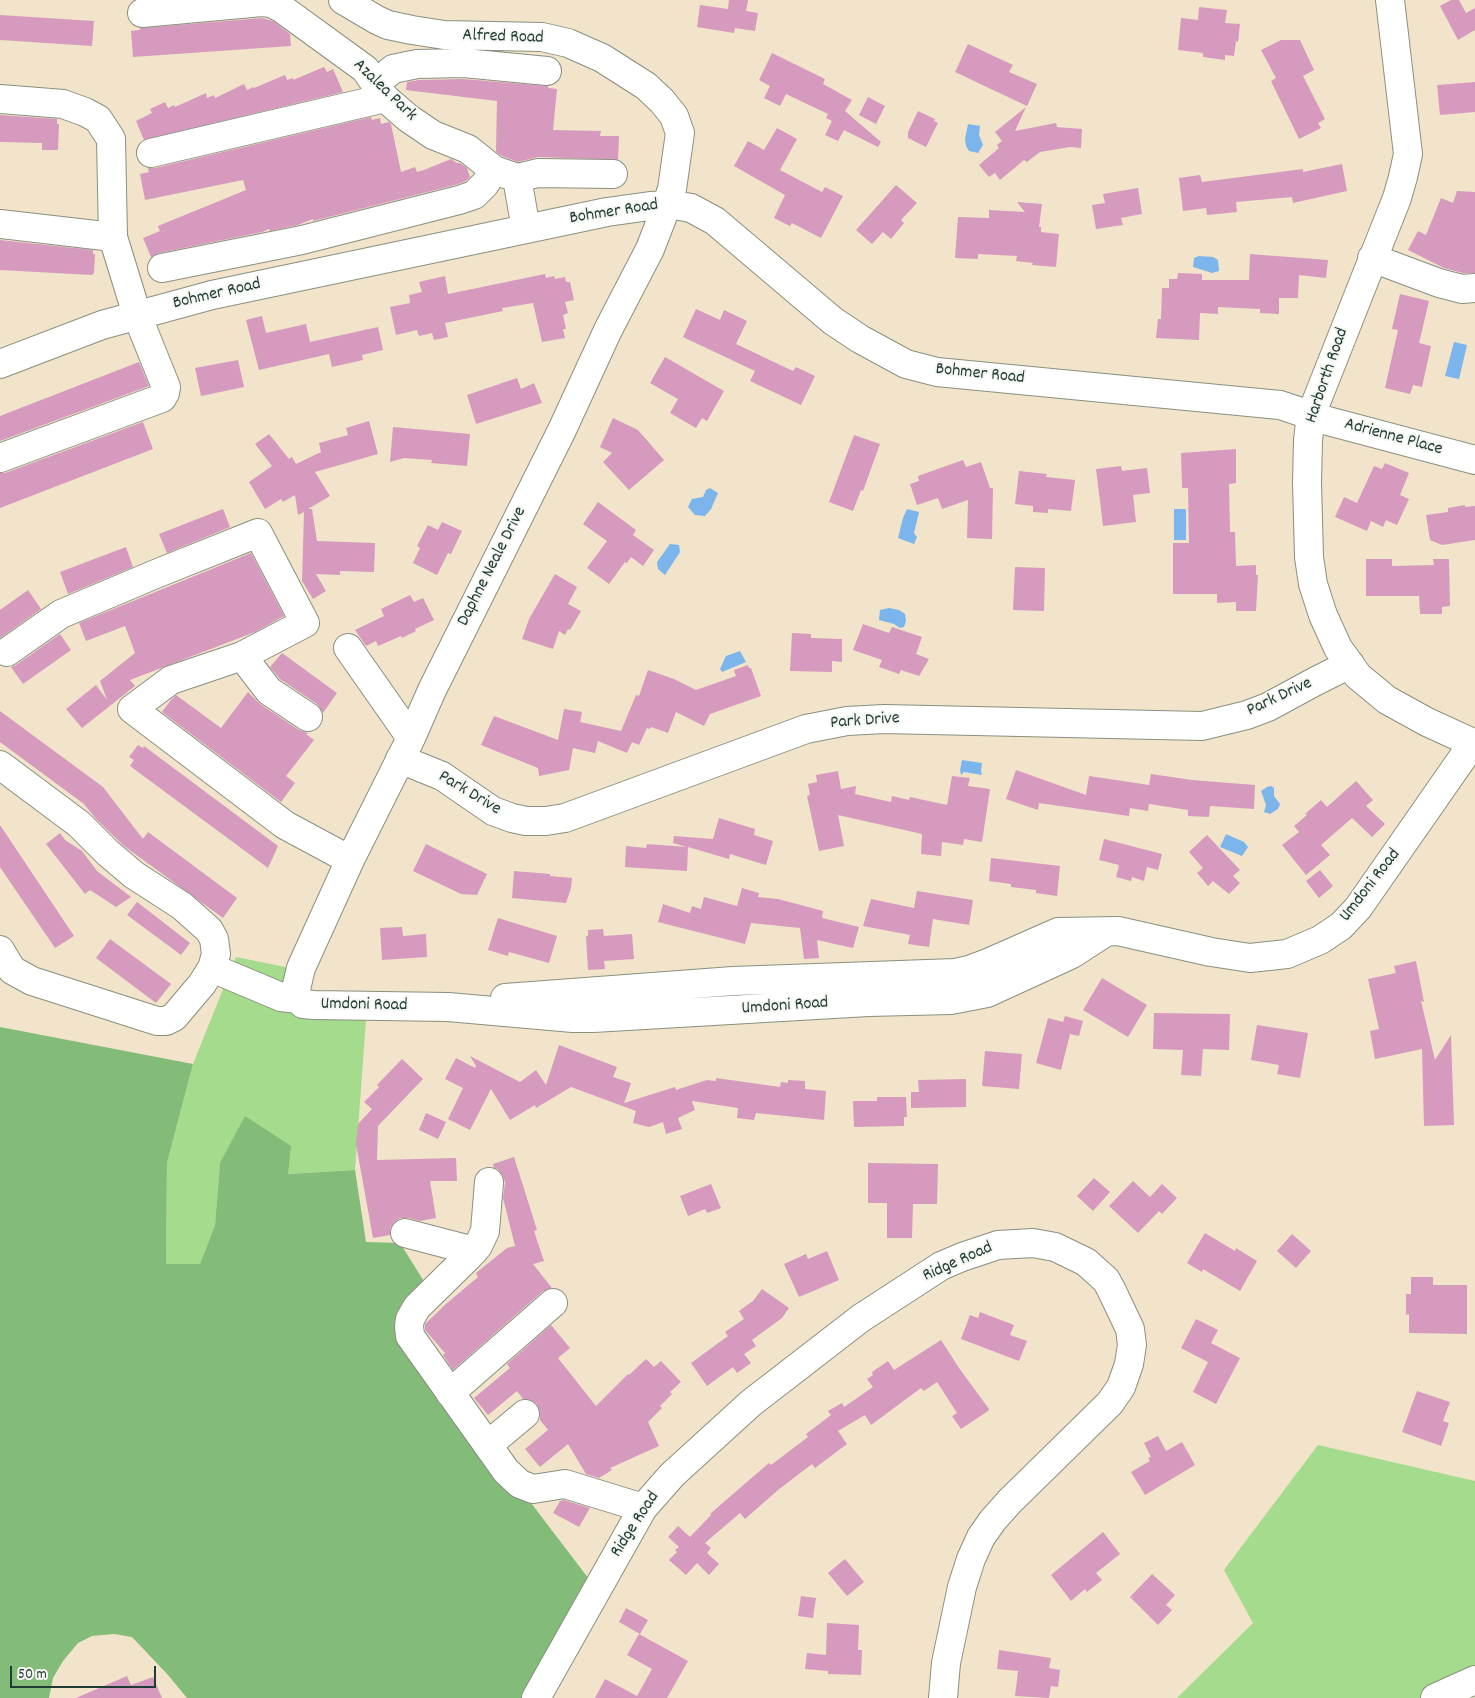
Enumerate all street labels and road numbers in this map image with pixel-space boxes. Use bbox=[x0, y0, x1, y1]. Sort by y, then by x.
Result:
street label: Alfred Road bbox=[462, 26, 544, 50]
street label: Azalea Park bbox=[348, 55, 420, 127]
street label: Bohmer Road bbox=[568, 195, 660, 231]
street label: Bohmer Road bbox=[171, 274, 263, 316]
street label: Harborth Road bbox=[1302, 325, 1354, 427]
street label: Bohmer Road bbox=[934, 360, 1026, 390]
street label: Adrienne Place bbox=[1341, 415, 1445, 461]
street label: Daphne Neale Drive bbox=[454, 504, 532, 630]
street label: Park Drive bbox=[1244, 674, 1316, 722]
street label: Park Drive bbox=[830, 709, 900, 735]
street label: Park Drive bbox=[434, 767, 504, 821]
street label: Umdoni Road bbox=[1336, 845, 1406, 927]
street label: Umdoni Road bbox=[741, 993, 829, 1021]
street label: Umdoni Road bbox=[320, 994, 408, 1018]
street label: Ridge Road bbox=[920, 1238, 996, 1288]
street label: Ridge Road bbox=[607, 1488, 665, 1562]

